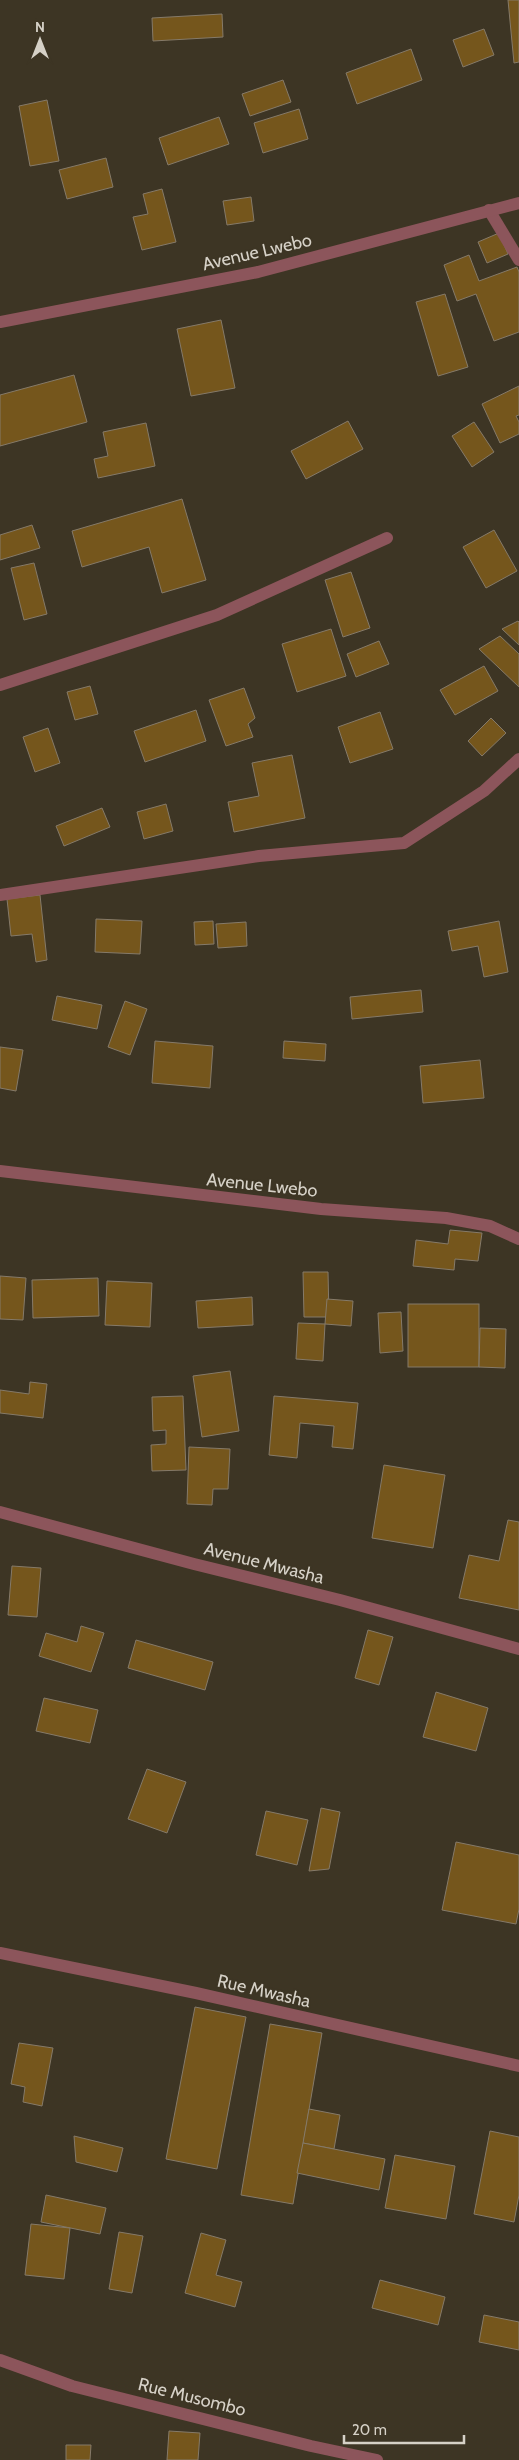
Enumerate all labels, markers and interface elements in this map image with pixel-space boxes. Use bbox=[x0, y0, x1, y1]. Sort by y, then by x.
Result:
north arrow bbox=[15, 15, 65, 65]
text: N bbox=[35, 18, 45, 36]
street label: Avenue Lwebo bbox=[200, 229, 314, 275]
street label: Avenue Lwebo bbox=[205, 1168, 319, 1202]
street label: Avenue Mwasha bbox=[202, 1537, 327, 1589]
street label: Rue Mwasha bbox=[215, 1970, 313, 2012]
street label: Rue Musombo bbox=[136, 2373, 248, 2421]
scale bar bbox=[344, 2412, 464, 2444]
text: 20 m bbox=[352, 2421, 387, 2439]

